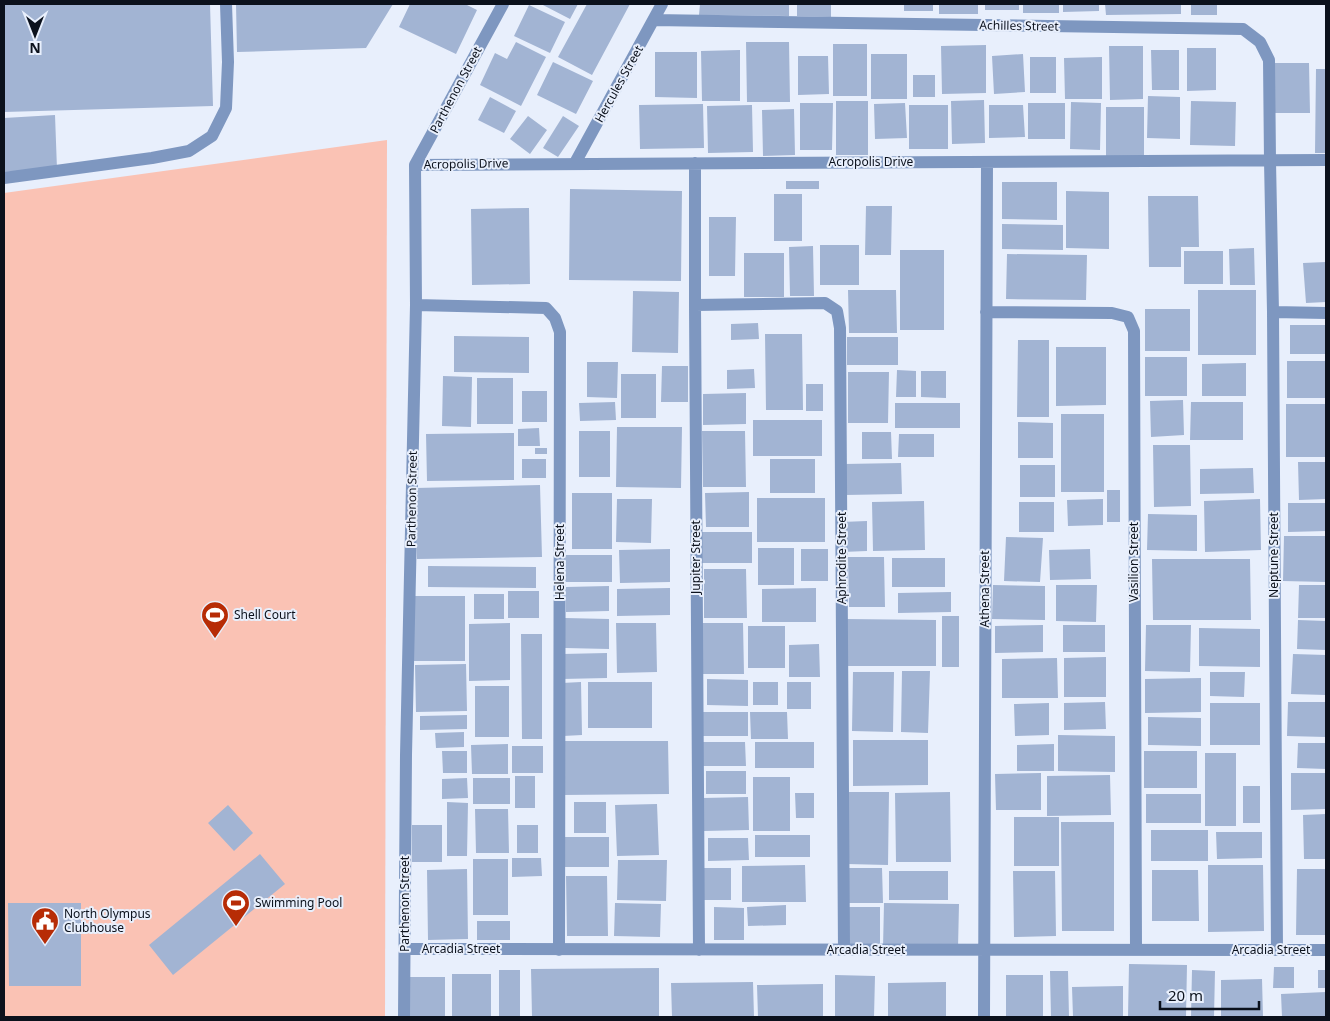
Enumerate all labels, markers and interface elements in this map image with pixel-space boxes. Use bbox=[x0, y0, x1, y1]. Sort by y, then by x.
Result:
north arrow bbox=[10, 10, 60, 60]
street label: Achilles Street bbox=[979, 16, 1059, 35]
text: N bbox=[29, 39, 41, 58]
street label: Hercules Street bbox=[590, 42, 647, 125]
street label: Parthenon Street bbox=[425, 43, 486, 136]
street label: Acropolis Drive bbox=[829, 153, 914, 170]
street label: Acropolis Drive bbox=[423, 154, 509, 173]
street label: Parthenon Street bbox=[402, 450, 421, 547]
street label: Aphrodite Street bbox=[833, 511, 850, 604]
street label: Neptune Street bbox=[1265, 511, 1282, 598]
street label: Jupiter Street bbox=[687, 519, 704, 595]
street label: Vasilion Street bbox=[1125, 521, 1142, 602]
street label: Helena Street bbox=[551, 523, 568, 600]
street label: Athena Street bbox=[976, 550, 993, 627]
sports icon: Shell Court bbox=[200, 600, 230, 639]
place label: Shell Court bbox=[234, 606, 296, 623]
street label: Parthenon Street bbox=[396, 855, 413, 952]
sports icon: Swimming Pool bbox=[221, 888, 251, 927]
place label: Swimming Pool bbox=[255, 894, 342, 911]
place label: North Olympus Clubhouse bbox=[64, 905, 151, 936]
public building icon: North Olympus Clubhouse bbox=[30, 906, 60, 945]
street label: Arcadia Street bbox=[422, 940, 501, 957]
street label: Arcadia Street bbox=[827, 941, 906, 958]
street label: Arcadia Street bbox=[1232, 941, 1311, 958]
scale bar bbox=[1160, 978, 1259, 1010]
text: 20 m bbox=[1168, 985, 1203, 1005]

